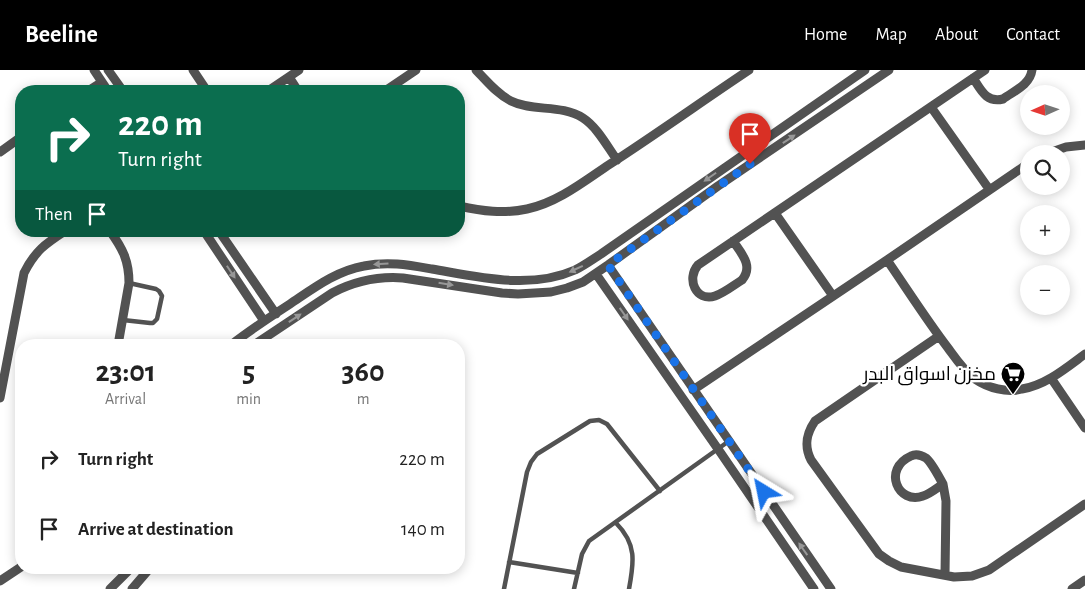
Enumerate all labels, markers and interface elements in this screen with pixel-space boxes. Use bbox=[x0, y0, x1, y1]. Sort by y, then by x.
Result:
text: Beeline bbox=[25, 23, 98, 47]
text: Home bbox=[804, 26, 847, 44]
text: Map bbox=[875, 26, 907, 44]
text: About bbox=[935, 26, 978, 44]
text: Contact bbox=[1006, 26, 1060, 44]
north arrow bbox=[1020, 85, 1070, 135]
map controls bbox=[1020, 85, 1070, 315]
icon: right bbox=[35, 105, 100, 170]
text: 220 m bbox=[118, 107, 203, 142]
pin bbox=[729, 113, 771, 164]
icon: arrive bbox=[736, 120, 764, 148]
one-way arrow bbox=[782, 134, 795, 143]
button: search bbox=[1020, 145, 1070, 195]
text: Turn right bbox=[118, 148, 202, 170]
one-way arrow bbox=[704, 172, 717, 183]
icon: arrive bbox=[83, 200, 111, 228]
text: Then bbox=[35, 205, 73, 224]
button: + bbox=[1020, 205, 1070, 255]
one-way arrow bbox=[373, 260, 389, 268]
one-way arrow bbox=[226, 265, 236, 278]
one-way arrow bbox=[569, 265, 583, 273]
button: − bbox=[1020, 265, 1070, 315]
one-way arrow bbox=[438, 281, 454, 289]
one-way arrow bbox=[619, 307, 629, 321]
one-way arrow bbox=[288, 314, 301, 323]
text: 23:01 bbox=[95, 357, 156, 387]
text: 5 bbox=[242, 357, 255, 387]
text: 360 bbox=[342, 357, 385, 387]
supermarket icon: مخزن اسواق البدر bbox=[1000, 361, 1026, 395]
place label: مخزن اسواق البدر bbox=[862, 365, 996, 386]
text: Arrival bbox=[105, 391, 146, 407]
text: min bbox=[236, 391, 261, 407]
text: m bbox=[357, 391, 369, 407]
icon: right bbox=[35, 445, 63, 473]
text: Turn right bbox=[78, 450, 153, 469]
text: 220 m bbox=[399, 450, 445, 469]
position arrow bbox=[737, 465, 789, 517]
icon: arrive bbox=[35, 515, 63, 543]
text: Arrive at destination bbox=[78, 520, 234, 539]
text: 140 m bbox=[401, 520, 445, 539]
one-way arrow bbox=[798, 542, 808, 556]

